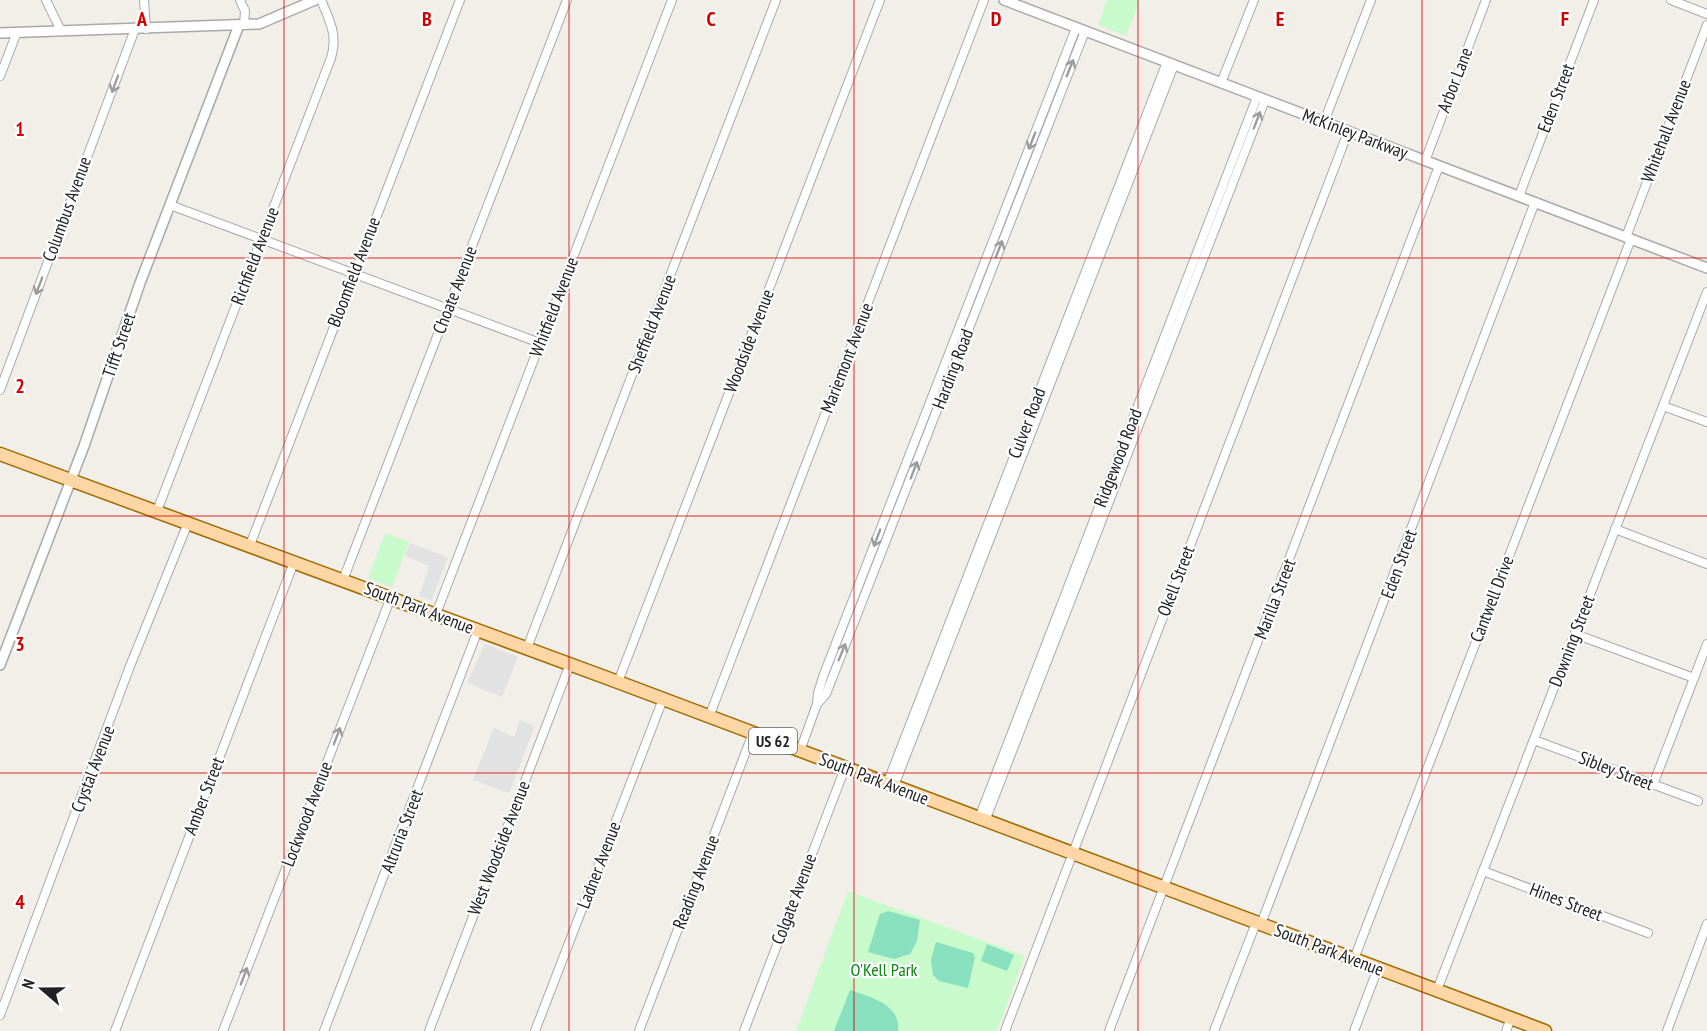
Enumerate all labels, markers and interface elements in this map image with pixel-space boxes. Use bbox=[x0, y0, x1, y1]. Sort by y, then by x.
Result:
text: A bbox=[136, 6, 148, 32]
text: B bbox=[422, 6, 432, 32]
text: C bbox=[706, 6, 716, 32]
text: D bbox=[991, 6, 1002, 32]
text: E bbox=[1276, 6, 1284, 32]
text: F bbox=[1561, 6, 1569, 32]
street label: Arbor Lane bbox=[1432, 44, 1477, 115]
one-way arrow bbox=[1065, 59, 1076, 77]
street label: Eden Street bbox=[1532, 60, 1579, 136]
one-way arrow bbox=[108, 74, 119, 93]
street label: Whitehall Avenue bbox=[1635, 76, 1696, 186]
street label: McKinley Parkway bbox=[1299, 103, 1411, 164]
one-way arrow bbox=[1252, 111, 1263, 130]
text: 1 bbox=[15, 116, 25, 142]
one-way arrow bbox=[1025, 131, 1036, 150]
street label: Columbus Avenue bbox=[37, 153, 96, 264]
street label: Richfield Avenue bbox=[225, 204, 284, 308]
street label: Bloomfield Avenue bbox=[322, 214, 385, 330]
one-way arrow bbox=[994, 240, 1005, 259]
street label: Choate Avenue bbox=[427, 243, 482, 337]
street label: Whitfield Avenue bbox=[524, 254, 583, 360]
street label: Sheffield Avenue bbox=[622, 271, 681, 376]
one-way arrow bbox=[33, 276, 44, 295]
street label: Woodside Avenue bbox=[718, 286, 779, 396]
street label: Mariemont Avenue bbox=[815, 299, 878, 416]
street label: Tifft Street bbox=[97, 309, 140, 380]
street label: Harding Road bbox=[927, 326, 978, 412]
text: 2 bbox=[15, 373, 25, 399]
street label: Culver Road bbox=[1003, 384, 1051, 461]
street label: Ridgewood Road bbox=[1088, 405, 1147, 510]
one-way arrow bbox=[909, 462, 920, 480]
street label: Eden Street bbox=[1375, 526, 1422, 602]
one-way arrow bbox=[871, 528, 882, 547]
street label: Okell Street bbox=[1152, 542, 1199, 619]
street label: Cantwell Drive bbox=[1465, 552, 1519, 645]
street label: Marilla Street bbox=[1249, 555, 1300, 642]
street label: South Park Avenue bbox=[361, 576, 477, 639]
street label: Downing Street bbox=[1544, 592, 1600, 690]
text: 3 bbox=[15, 631, 25, 657]
one-way arrow bbox=[838, 643, 849, 662]
street label: Crystal Avenue bbox=[65, 722, 120, 815]
one-way arrow bbox=[332, 727, 343, 746]
road number: US 62 bbox=[749, 728, 797, 754]
street label: Sibley Street bbox=[1576, 746, 1657, 795]
street label: South Park Avenue bbox=[816, 747, 932, 810]
street label: Amber Street bbox=[178, 754, 229, 838]
street label: Lockwood Avenue bbox=[276, 758, 337, 870]
street label: West Woodside Avenue bbox=[462, 777, 535, 918]
street label: Altruria Street bbox=[375, 786, 428, 876]
street label: Ladner Avenue bbox=[571, 818, 626, 912]
street label: Reading Avenue bbox=[667, 832, 724, 932]
street label: Colgate Avenue bbox=[766, 850, 821, 948]
street label: Hines Street bbox=[1527, 877, 1606, 926]
text: 4 bbox=[15, 889, 25, 915]
street label: South Park Avenue bbox=[1271, 918, 1387, 981]
park label: O'Kell Park bbox=[850, 958, 918, 981]
north arrow bbox=[12, 959, 72, 1019]
one-way arrow bbox=[239, 968, 250, 986]
text: N bbox=[17, 976, 39, 991]

